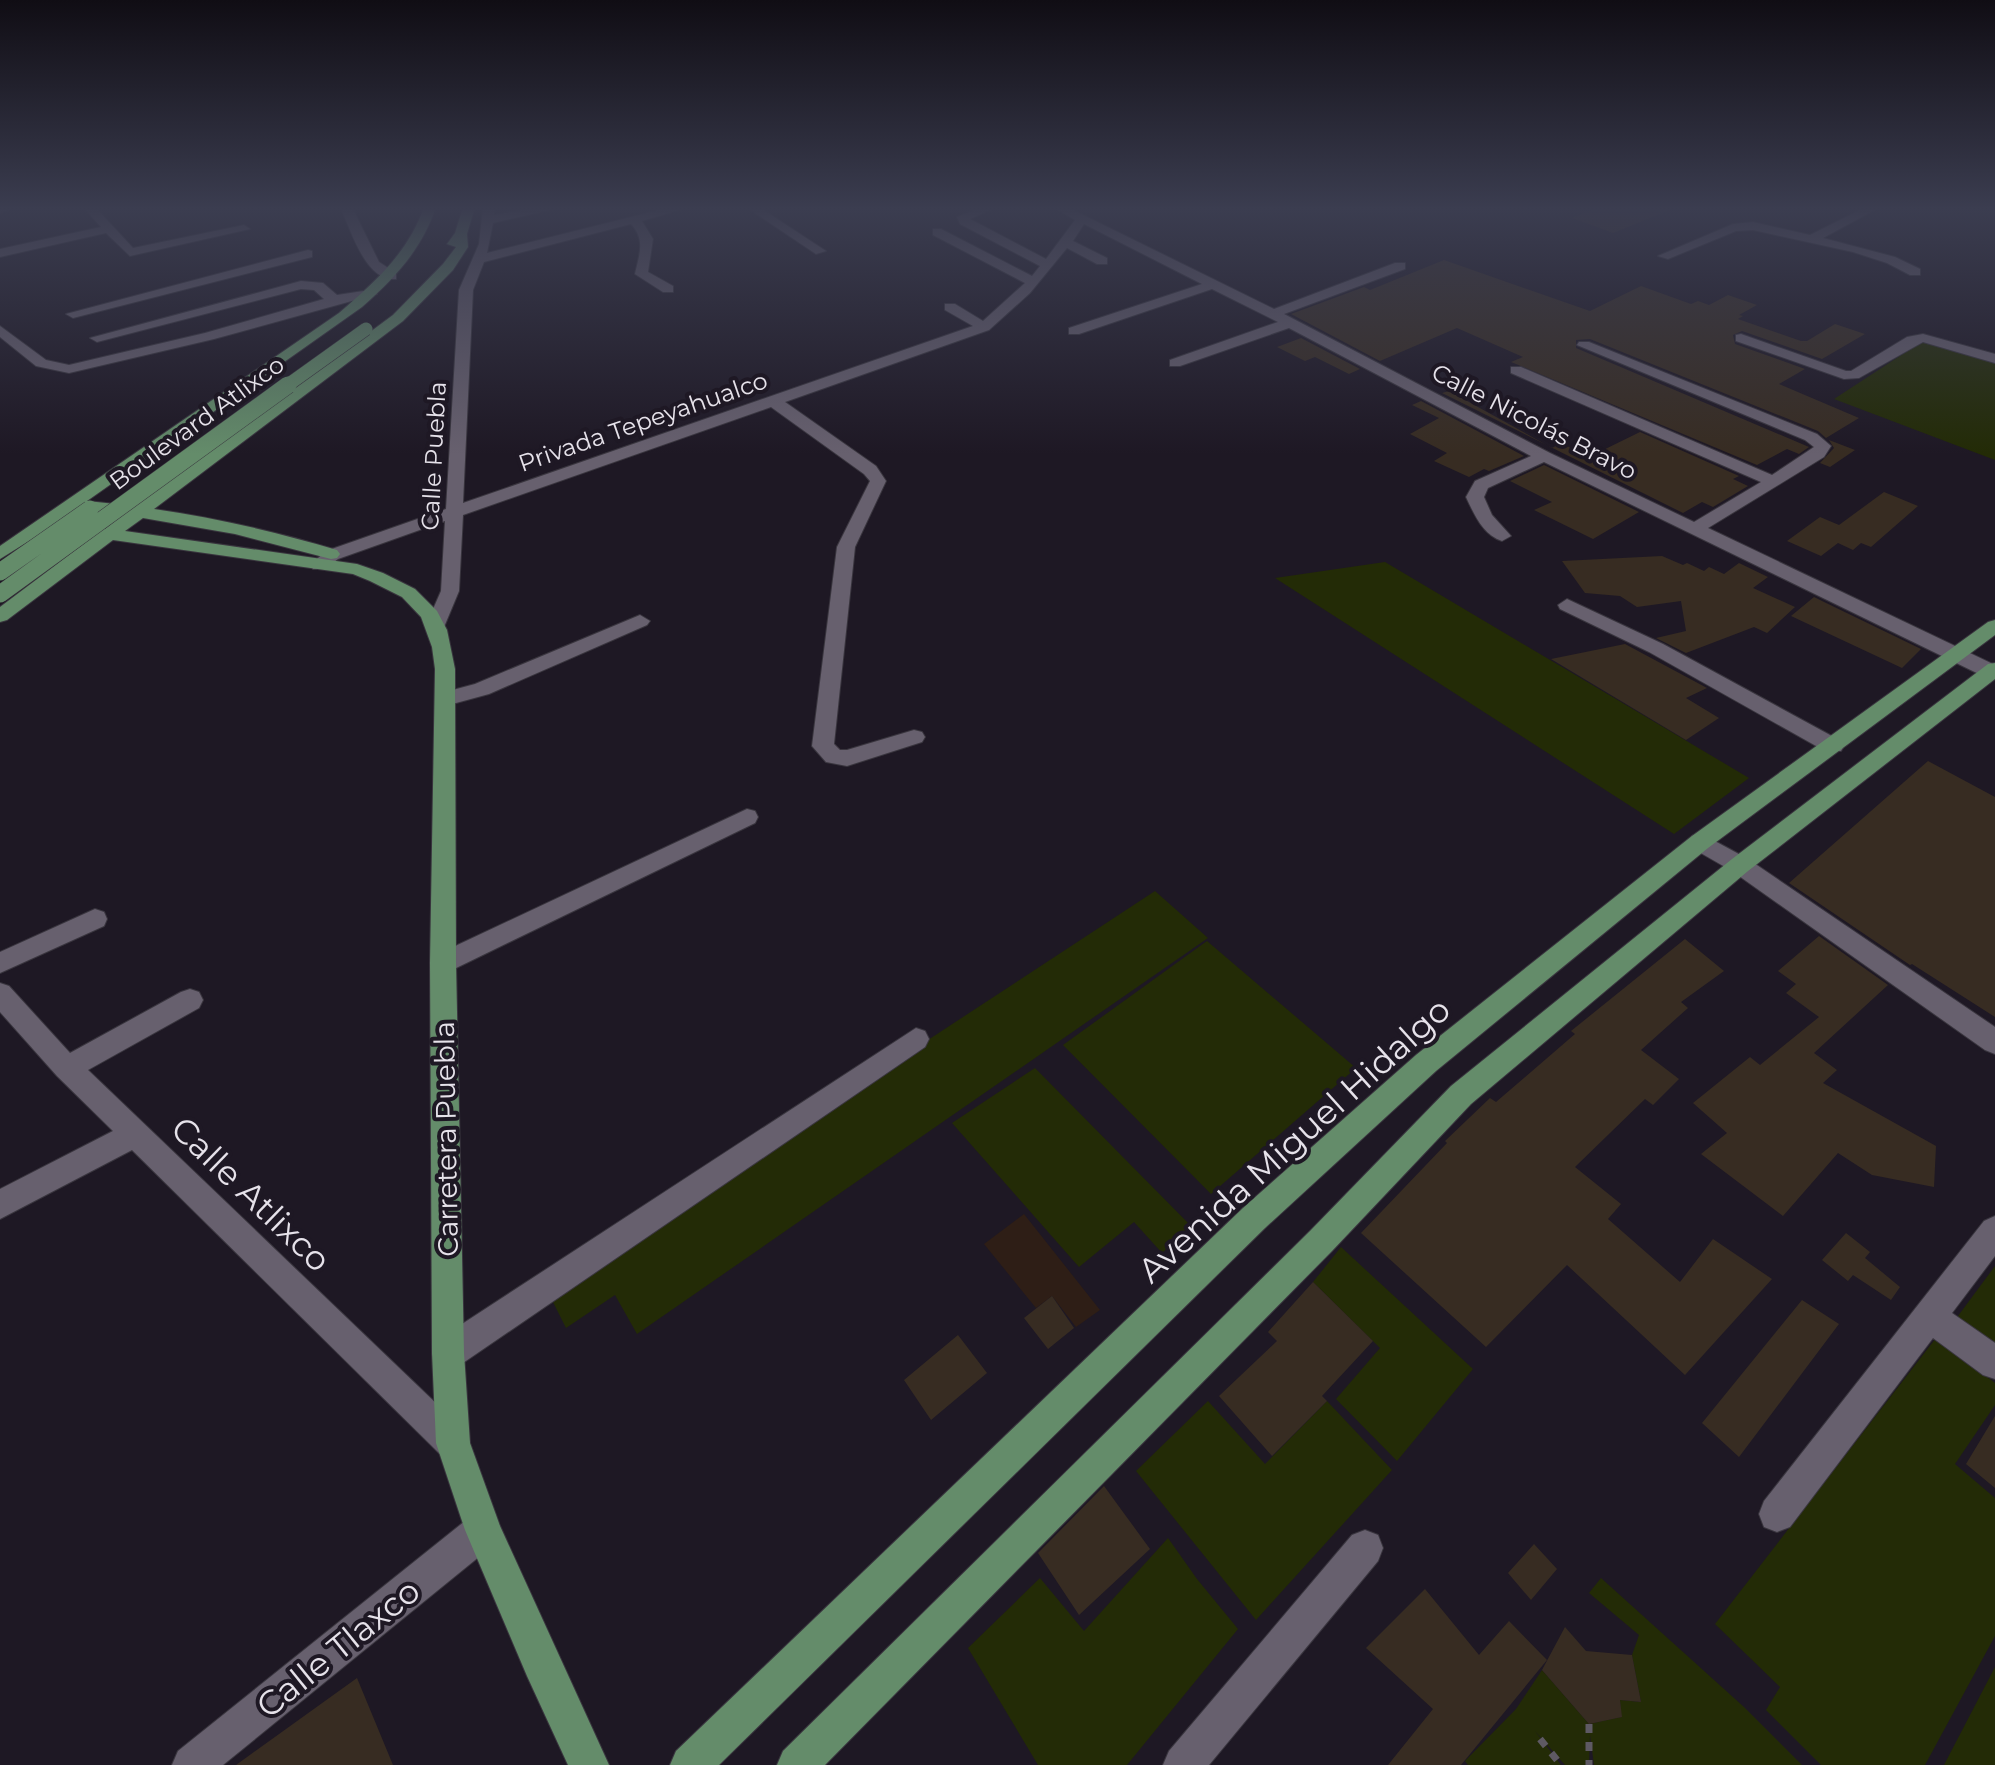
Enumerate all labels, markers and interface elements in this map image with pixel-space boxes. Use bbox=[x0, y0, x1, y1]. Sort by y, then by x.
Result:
street label: Boulevard Atlixco bbox=[104, 349, 290, 496]
street label: Calle Nicolás Bravo bbox=[1427, 357, 1641, 486]
street label: Privada Tepeyahualco bbox=[514, 365, 771, 478]
street label: Calle Puebla bbox=[415, 381, 452, 531]
street label: Avenida Miguel Hidalgo bbox=[1129, 989, 1459, 1291]
street label: Carretera Puebla bbox=[427, 1021, 465, 1257]
street label: Calle Atlixco bbox=[162, 1107, 340, 1281]
street label: Calle Tlaxco bbox=[248, 1569, 428, 1727]

